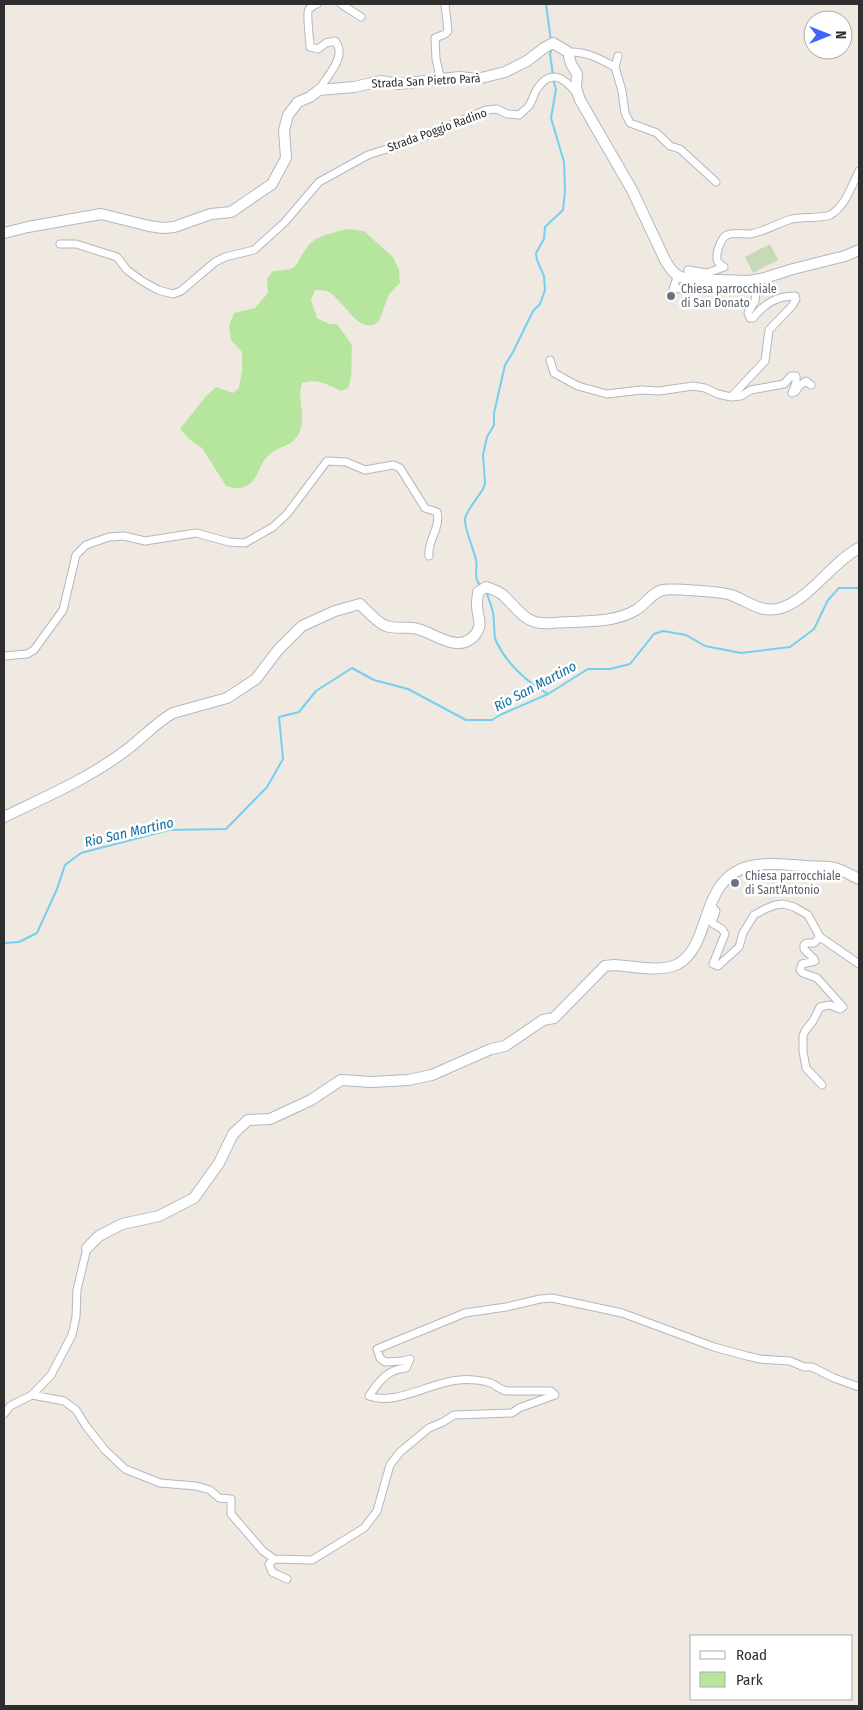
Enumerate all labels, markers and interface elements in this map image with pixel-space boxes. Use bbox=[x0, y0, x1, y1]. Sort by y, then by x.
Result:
north arrow bbox=[803, 10, 853, 60]
text: N bbox=[832, 31, 849, 39]
street label: Strada San Pietro Parà bbox=[371, 71, 481, 91]
street label: Strada Poggio Radino bbox=[385, 106, 489, 154]
place label: Chiesa parrocchiale di San Donato bbox=[681, 282, 777, 310]
marker: Chiesa parrocchiale di San Donato bbox=[665, 290, 677, 302]
water label: Rio San Martino bbox=[491, 658, 579, 715]
water label: Rio San Martino bbox=[83, 814, 175, 851]
place label: Chiesa parrocchiale di Sant'Antonio bbox=[745, 869, 841, 897]
marker: Chiesa parrocchiale di Sant'Antonio bbox=[729, 877, 741, 889]
legend bbox=[690, 1635, 853, 1700]
text: Road bbox=[736, 1646, 767, 1664]
text: Park bbox=[736, 1671, 763, 1689]

